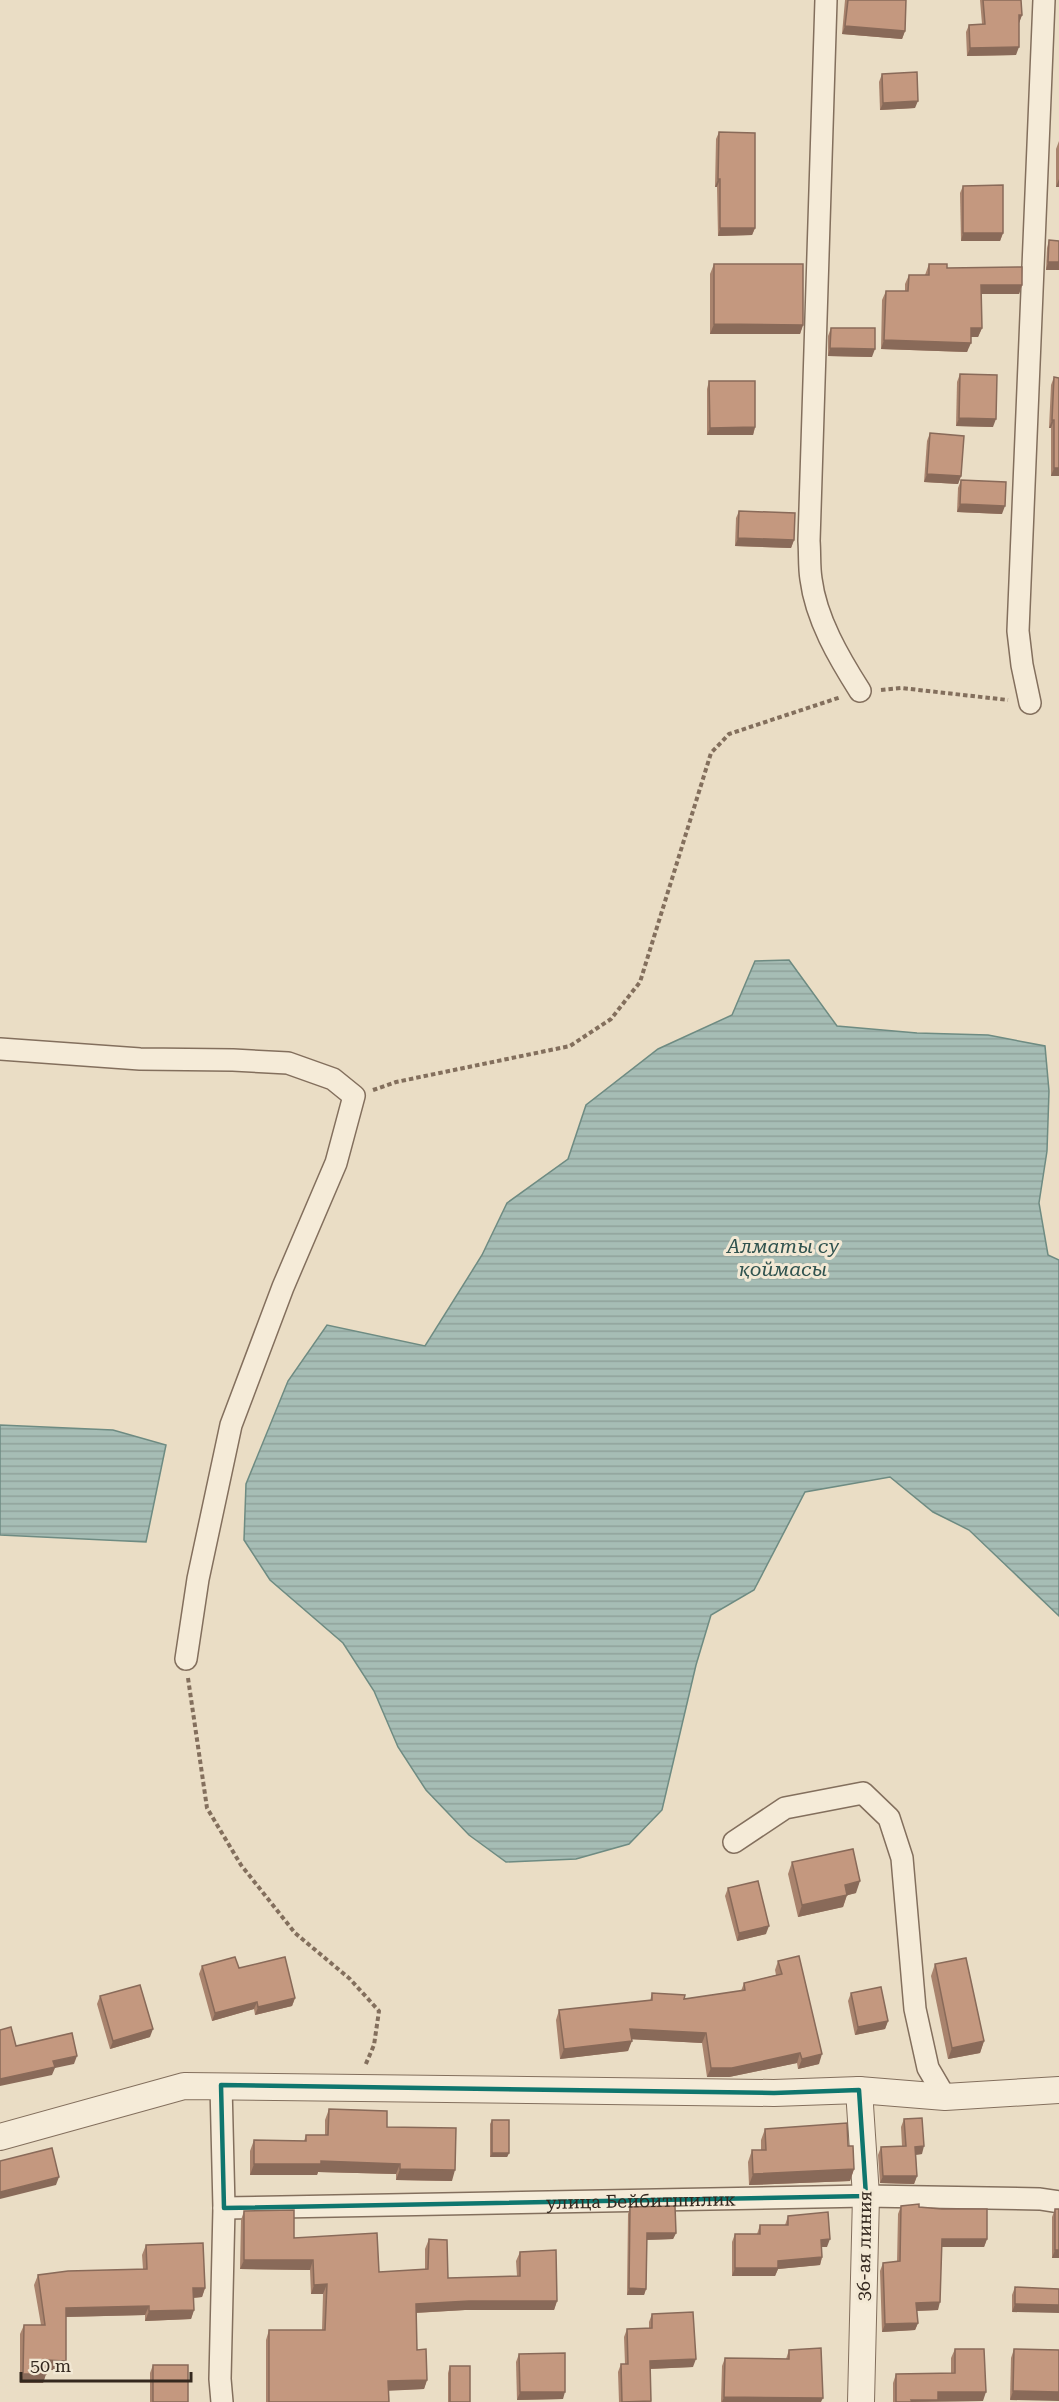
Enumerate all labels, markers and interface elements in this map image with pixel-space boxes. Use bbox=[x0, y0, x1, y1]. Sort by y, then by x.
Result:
water label: Алматы су қоймасы bbox=[726, 1234, 840, 1281]
street label: улица Бейбитшилик bbox=[546, 2188, 736, 2212]
street label: 36-ая линия bbox=[853, 2191, 875, 2301]
scale bar bbox=[21, 2345, 190, 2383]
text: 50 m bbox=[30, 2355, 71, 2376]

